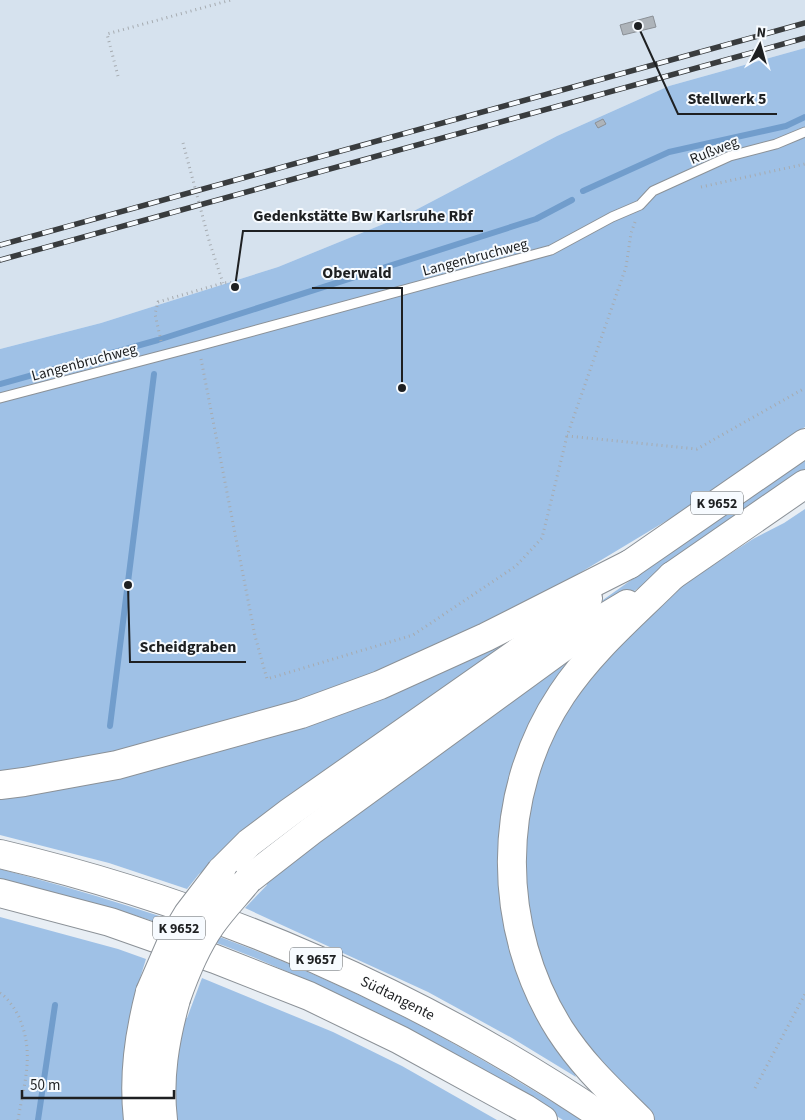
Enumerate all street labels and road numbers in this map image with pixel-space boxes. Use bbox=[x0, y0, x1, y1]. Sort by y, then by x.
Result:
street label: Rußweg bbox=[687, 131, 742, 170]
street label: Langenbruchweg bbox=[420, 233, 531, 282]
street label: Langenbruchweg bbox=[29, 338, 140, 387]
road number: K 9652 bbox=[691, 492, 743, 514]
road number: K 9652 bbox=[153, 916, 205, 940]
road number: K 9657 bbox=[290, 948, 342, 971]
street label: Südtangente bbox=[357, 971, 438, 1026]

